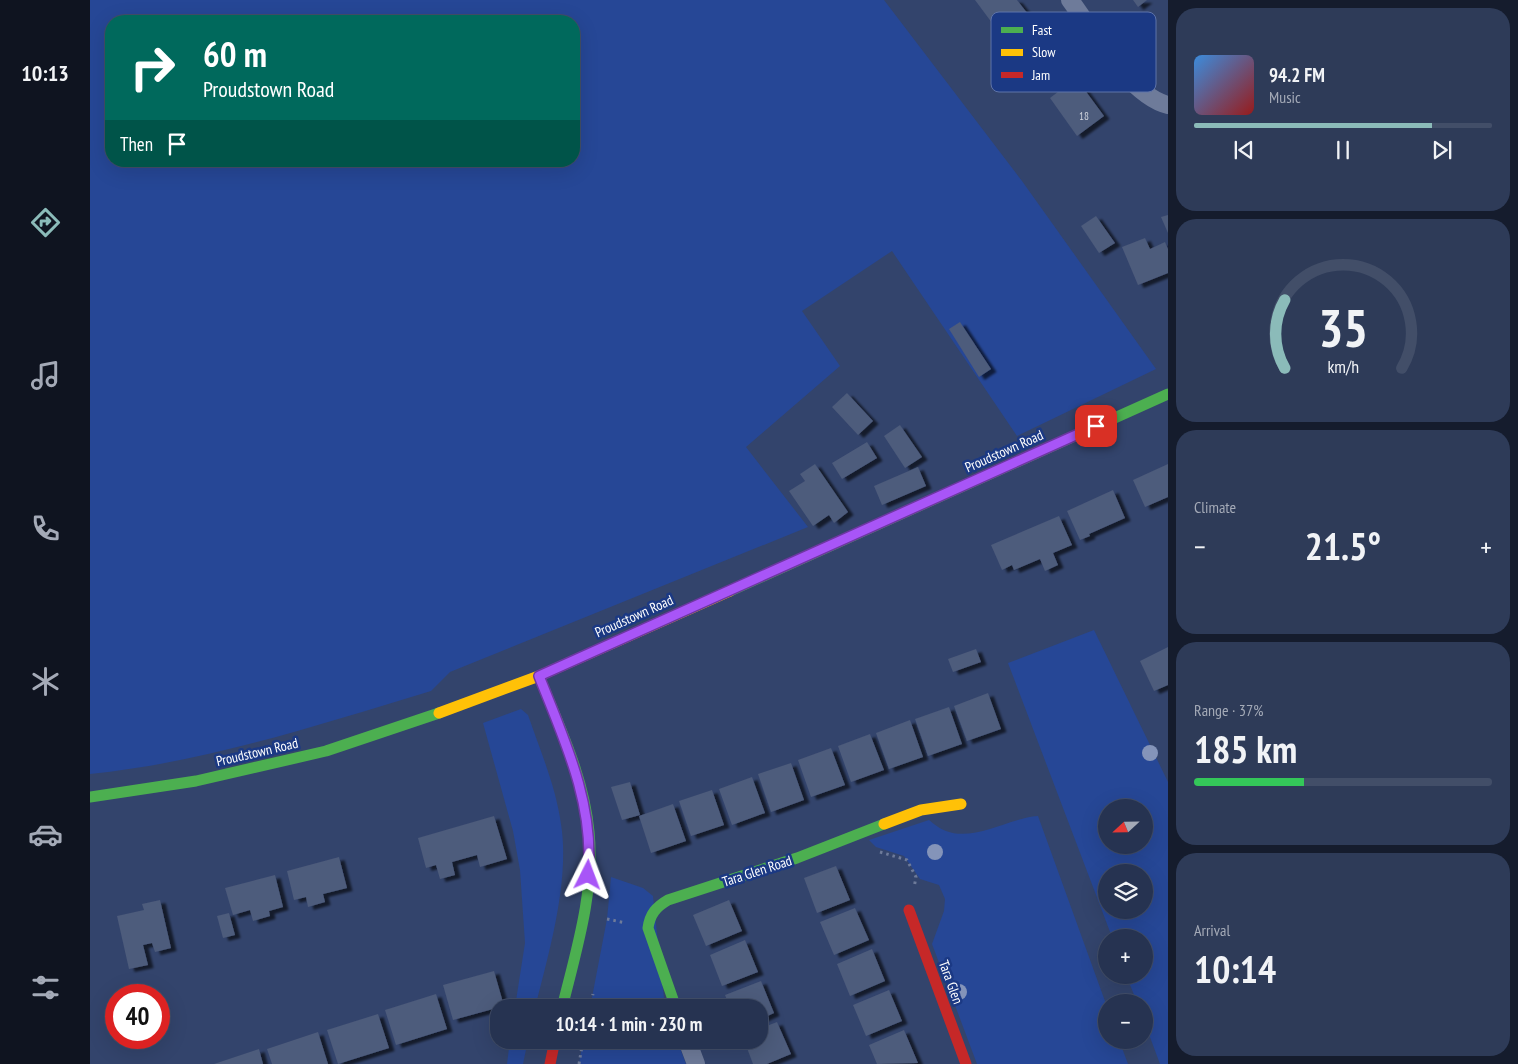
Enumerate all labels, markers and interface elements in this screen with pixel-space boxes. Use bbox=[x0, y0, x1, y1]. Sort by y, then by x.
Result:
legend bbox=[991, 12, 1156, 92]
text: Fast bbox=[1032, 21, 1052, 39]
text: 60 m bbox=[203, 31, 267, 77]
icon: right bbox=[120, 35, 185, 100]
text: Slow bbox=[1032, 43, 1056, 61]
text: 10:13 bbox=[21, 59, 69, 87]
text: 94.2 FM bbox=[1269, 63, 1325, 87]
text: Jam bbox=[1031, 66, 1050, 84]
text: Proudstown Road bbox=[203, 75, 334, 103]
text: Music bbox=[1269, 87, 1301, 107]
house number: 18 bbox=[1079, 109, 1089, 123]
icon: arrive bbox=[163, 130, 191, 158]
text: Then bbox=[120, 132, 153, 156]
icon: previous bbox=[1230, 136, 1258, 164]
icon: pause bbox=[1329, 136, 1357, 164]
icon: next bbox=[1428, 136, 1456, 164]
icon: directions bbox=[28, 205, 63, 240]
text: 35 bbox=[1318, 294, 1368, 361]
text: km/h bbox=[1327, 355, 1359, 378]
icon: music bbox=[28, 358, 63, 393]
pin bbox=[1075, 405, 1117, 447]
icon: arrive bbox=[1082, 412, 1110, 440]
street label: Proudstown Road bbox=[962, 426, 1046, 476]
text: Climate bbox=[1194, 497, 1236, 517]
icon: phone bbox=[28, 511, 63, 546]
text: 21.5° bbox=[1305, 521, 1381, 570]
text: − bbox=[1194, 528, 1206, 565]
text: + bbox=[1480, 528, 1492, 565]
street label: Proudstown Road bbox=[592, 591, 676, 641]
icon: climate bbox=[28, 664, 63, 699]
text: Range · 37% bbox=[1194, 700, 1263, 720]
text: 185 km bbox=[1194, 724, 1297, 773]
street label: Proudstown Road bbox=[214, 734, 300, 770]
north arrow bbox=[1098, 799, 1152, 854]
map controls bbox=[1098, 799, 1153, 1049]
icon: car bbox=[28, 817, 63, 852]
position arrow bbox=[561, 848, 613, 900]
street label: Tara Glen Road bbox=[720, 851, 794, 891]
button: layers bbox=[1098, 864, 1153, 919]
text: Arrival bbox=[1194, 920, 1230, 940]
button: + bbox=[1098, 929, 1153, 984]
text: 10:14 bbox=[1194, 944, 1276, 993]
street label: Tara Glen bbox=[935, 958, 967, 1006]
icon: filters bbox=[28, 970, 63, 1005]
speed limit sign: 40 bbox=[105, 984, 170, 1049]
button: − bbox=[1098, 994, 1153, 1049]
text: 10:14 · 1 min · 230 m bbox=[556, 1012, 702, 1036]

